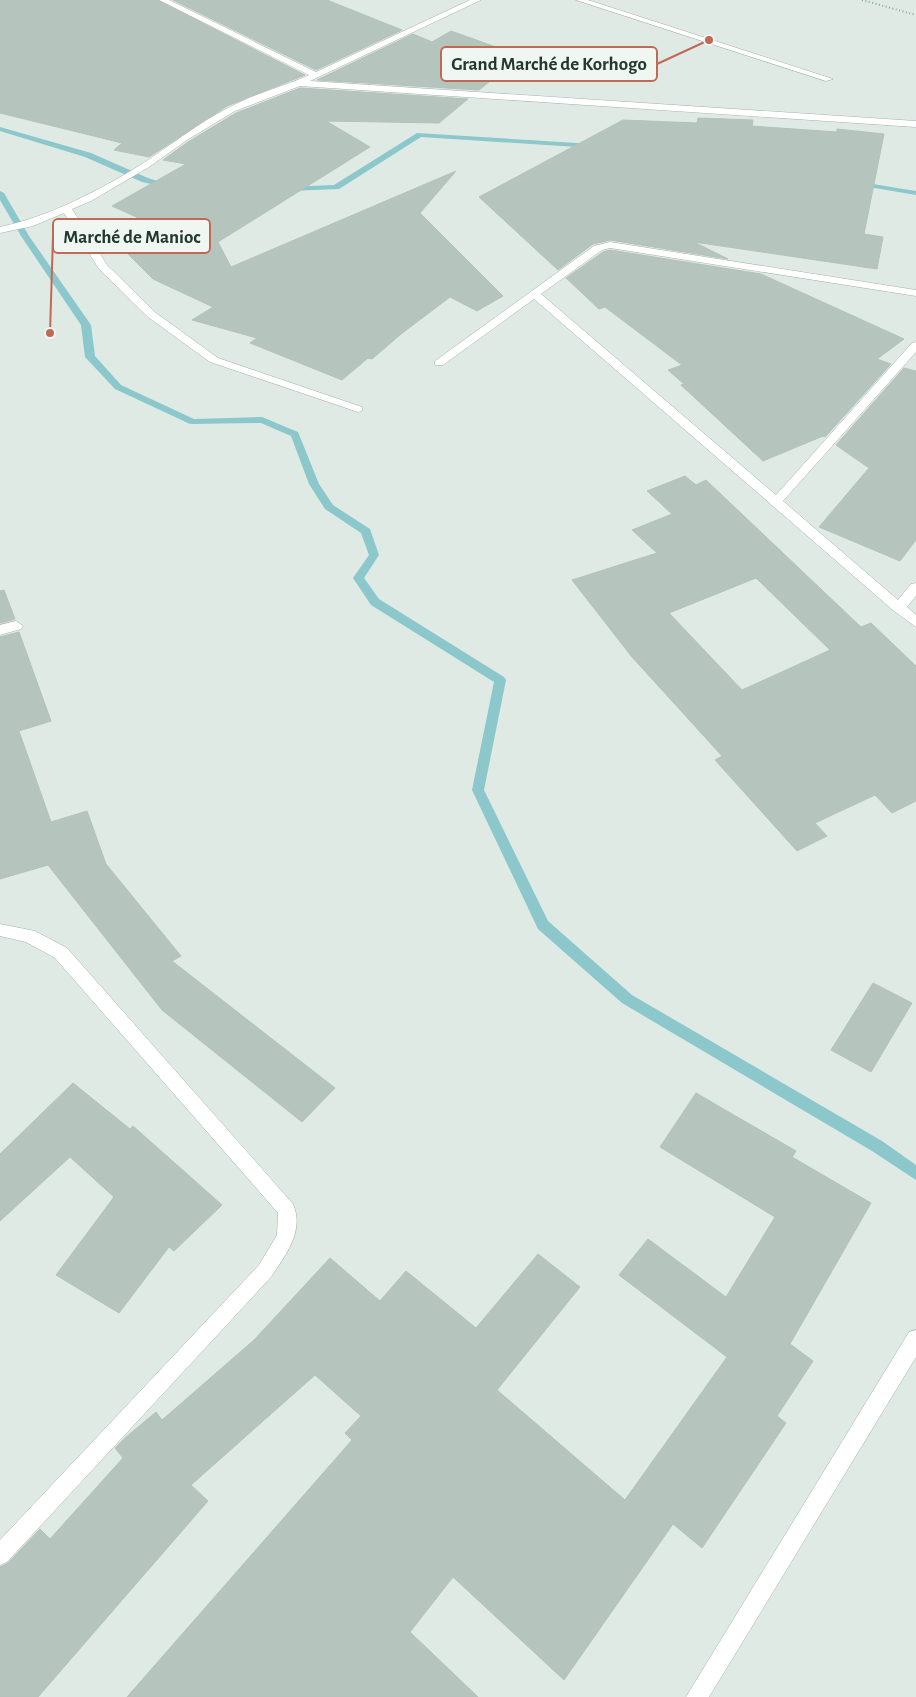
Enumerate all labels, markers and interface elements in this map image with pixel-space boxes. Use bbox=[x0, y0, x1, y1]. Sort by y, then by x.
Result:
callout: Grand Marché de Korhogo bbox=[441, 47, 657, 81]
text: Grand Marché de Korhogo bbox=[451, 55, 647, 74]
callout: Marché de Manioc bbox=[53, 219, 210, 253]
text: Marché de Manioc bbox=[63, 228, 201, 247]

